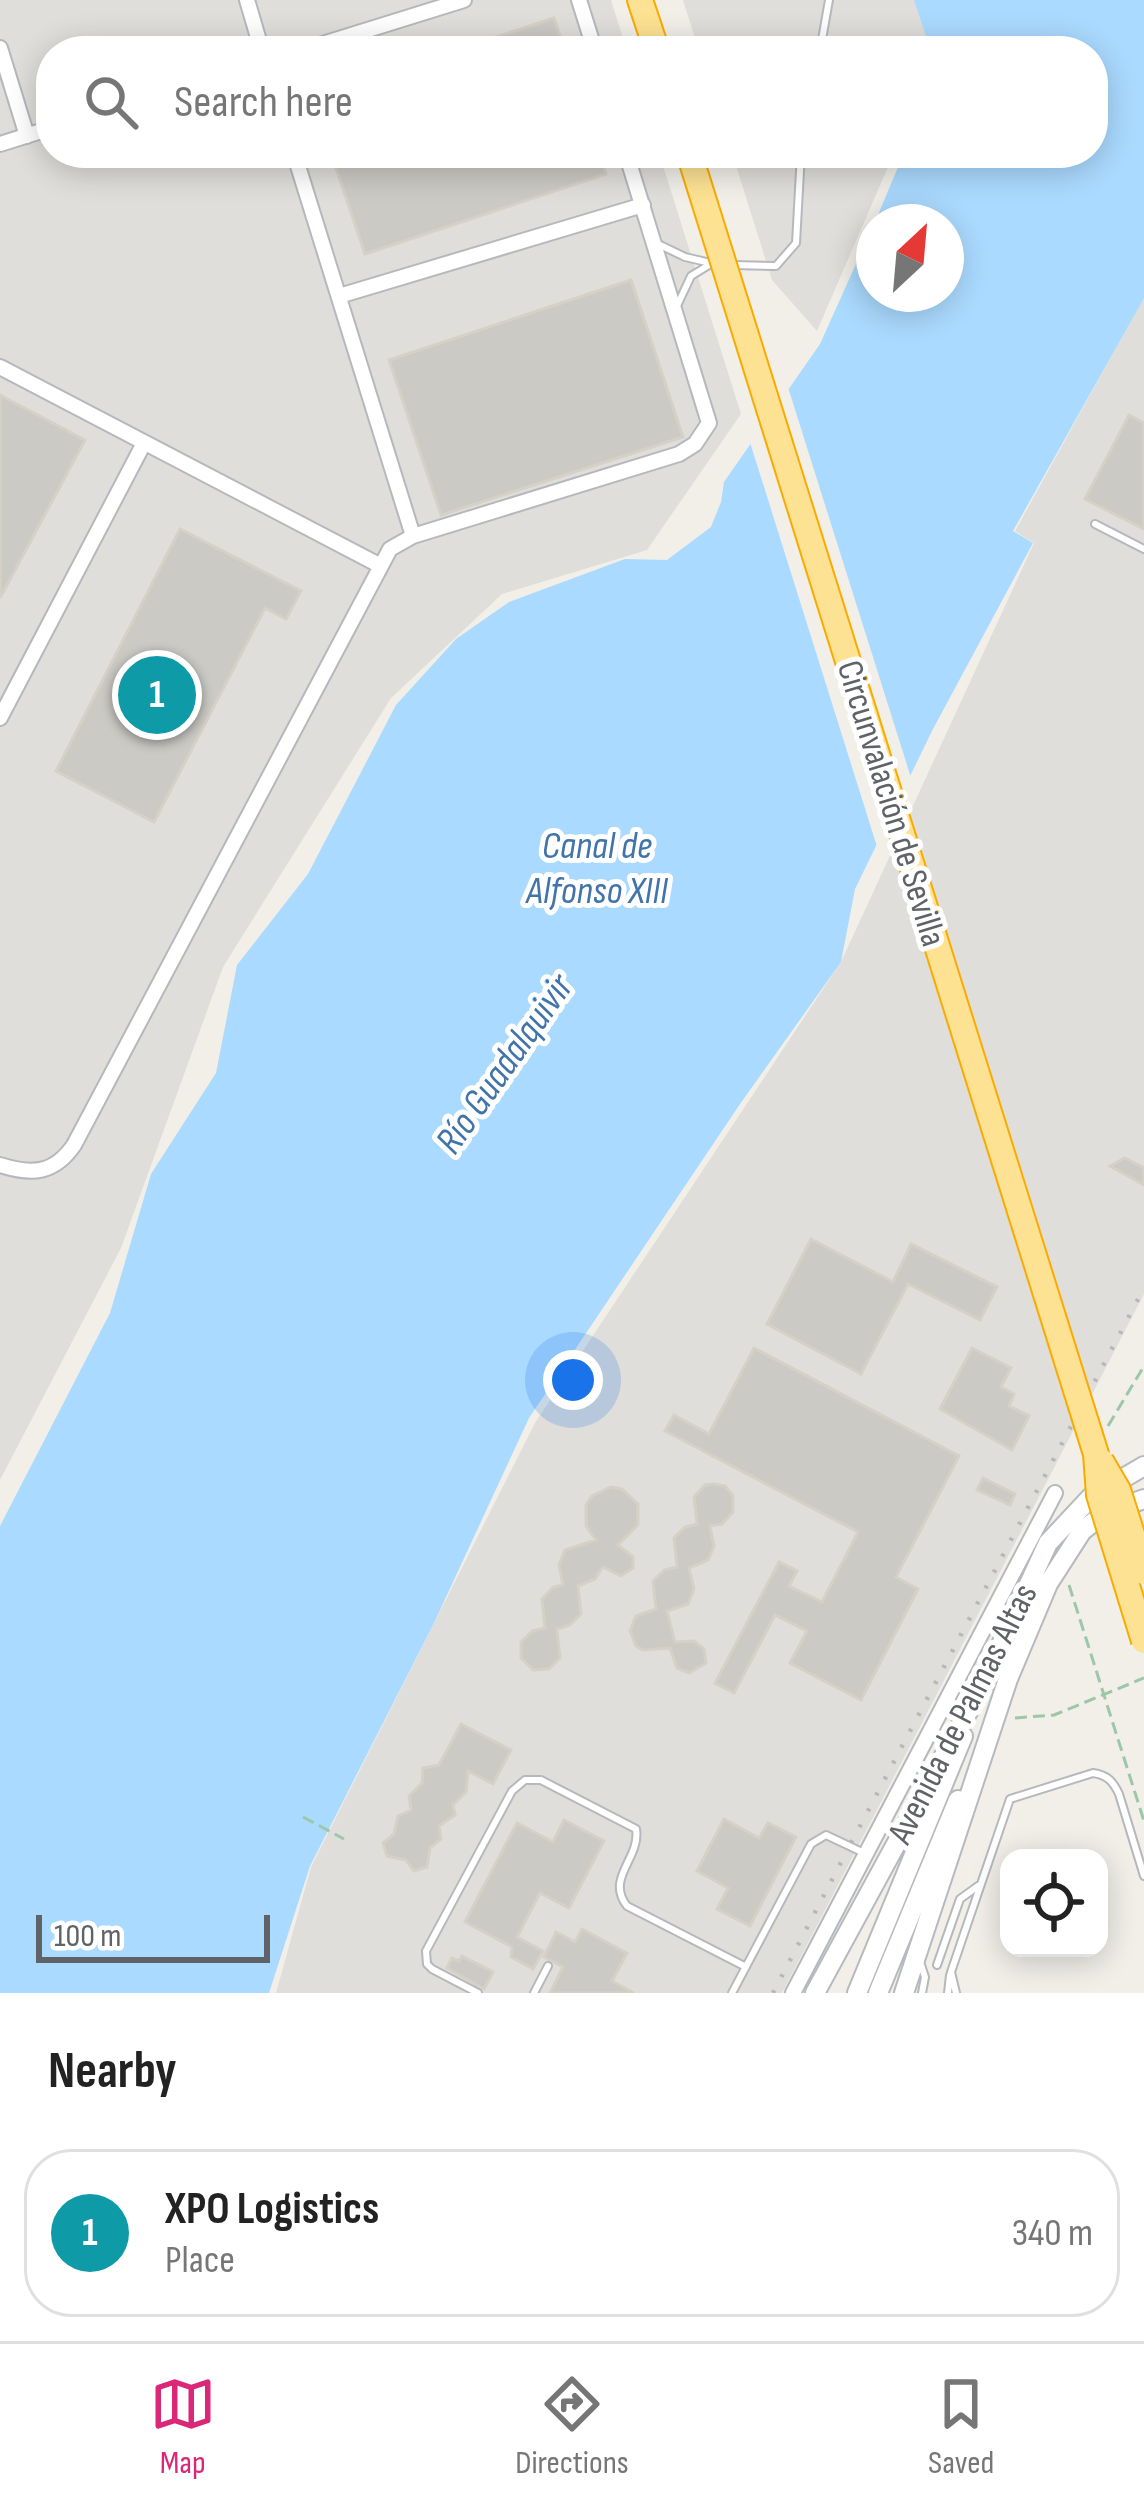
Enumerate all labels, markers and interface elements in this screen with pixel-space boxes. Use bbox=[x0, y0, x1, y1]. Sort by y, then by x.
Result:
search box bbox=[36, 36, 1108, 168]
icon: search bbox=[78, 69, 144, 135]
text: Search here bbox=[174, 75, 353, 130]
north arrow bbox=[856, 204, 964, 312]
pin: 1 bbox=[118, 650, 196, 740]
street label: Circunvalación de Sevilla bbox=[827, 656, 954, 952]
water label: Canal de Alfonso XIII bbox=[524, 823, 669, 915]
water label: Río Guadalquivir bbox=[426, 964, 585, 1163]
your location bbox=[543, 1350, 603, 1410]
street label: Avenida de Palmas Altas bbox=[879, 1577, 1047, 1852]
map controls bbox=[1000, 1849, 1108, 1957]
button: locate bbox=[1000, 1849, 1108, 1957]
scale bar bbox=[36, 1909, 270, 1962]
text: 100 m bbox=[54, 1916, 121, 1956]
text: Nearby bbox=[48, 2041, 177, 2102]
text: XPO Logistics bbox=[165, 2182, 379, 2237]
text: 1 bbox=[82, 2210, 98, 2257]
text: 340 m bbox=[1012, 2210, 1093, 2257]
text: Place bbox=[165, 2237, 235, 2284]
tab: Map bbox=[150, 2371, 216, 2483]
tab: Directions bbox=[515, 2371, 629, 2483]
tab: Saved bbox=[928, 2371, 994, 2483]

